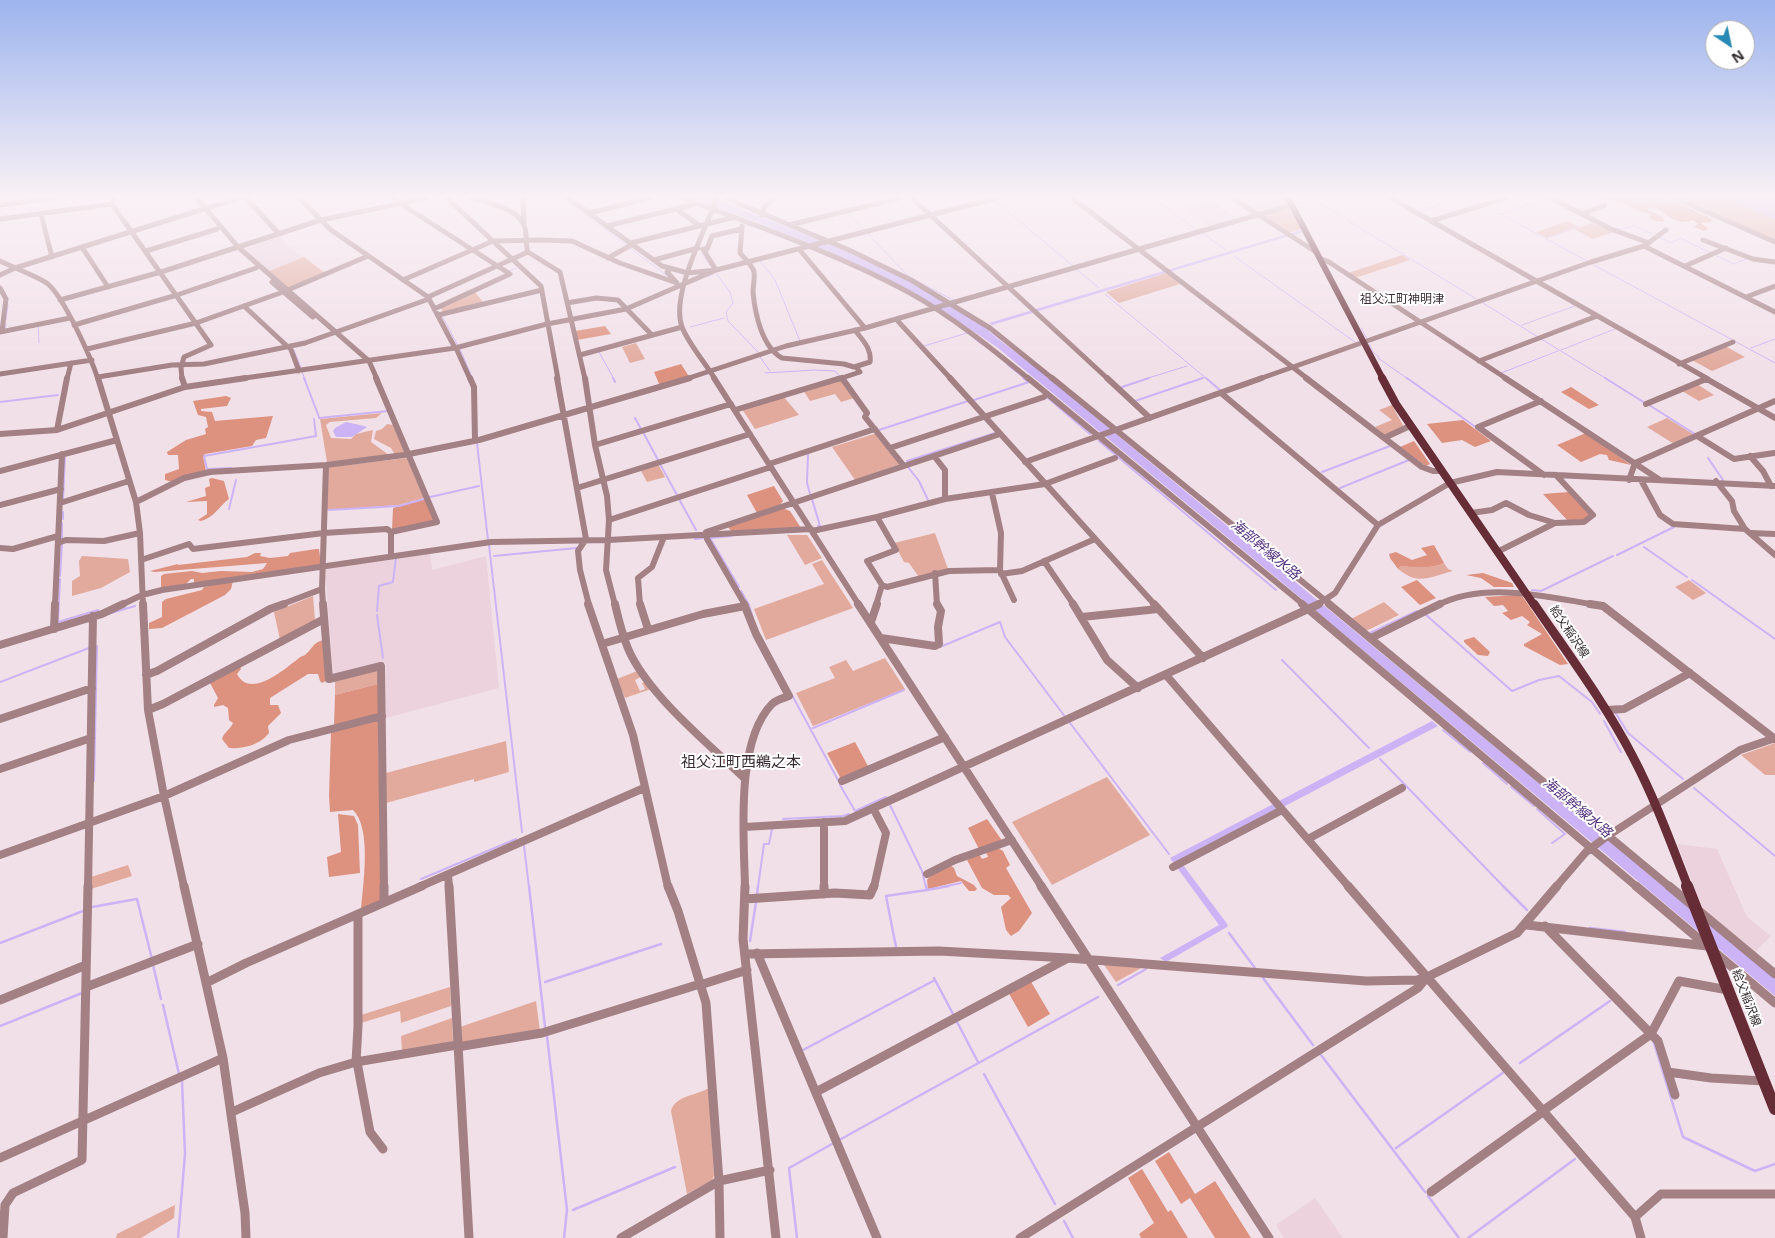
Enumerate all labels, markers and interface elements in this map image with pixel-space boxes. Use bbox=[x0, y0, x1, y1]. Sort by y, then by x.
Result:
north arrow bbox=[1705, 20, 1755, 70]
text: N bbox=[1728, 46, 1748, 68]
district label: 祖父江町神明津 bbox=[1360, 293, 1444, 307]
water label: 海部幹線水路 bbox=[1227, 517, 1303, 583]
street label: 給父稲沢線 bbox=[1546, 603, 1592, 661]
district label: 祖父江町西鵜之本 bbox=[681, 754, 801, 772]
water label: 海部幹線水路 bbox=[1539, 775, 1615, 841]
street label: 給父稲沢線 bbox=[1729, 967, 1763, 1029]

